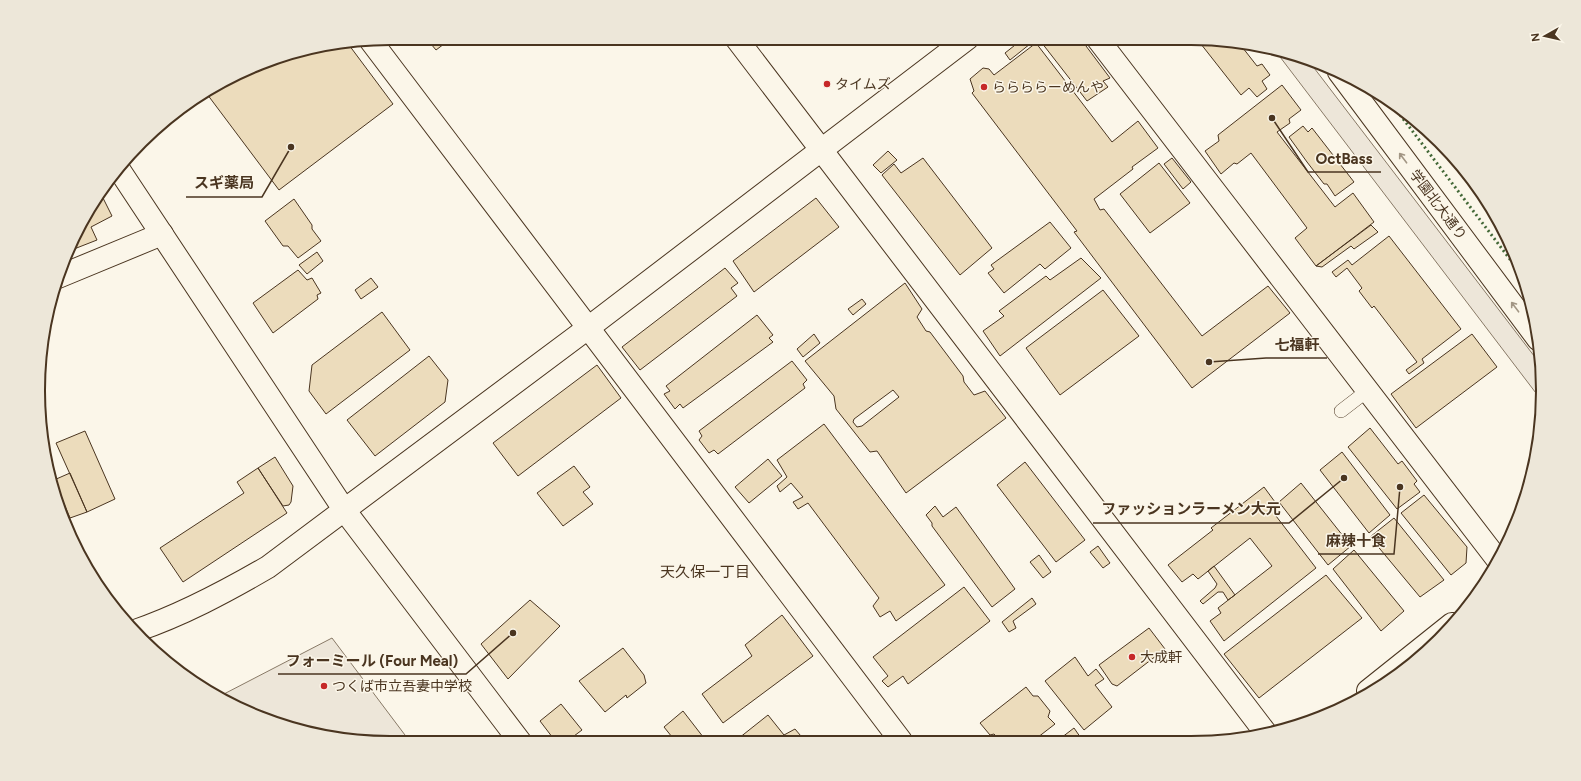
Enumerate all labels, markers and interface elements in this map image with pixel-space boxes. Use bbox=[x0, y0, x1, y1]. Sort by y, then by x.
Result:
north arrow bbox=[1525, 16, 1565, 56]
text: N bbox=[1529, 32, 1543, 42]
place label: タイムズ bbox=[835, 76, 891, 93]
marker: タイムズ bbox=[822, 79, 832, 89]
place label: ららららーめんや bbox=[992, 79, 1104, 96]
marker: ららららーめんや bbox=[979, 82, 989, 92]
callout: OctBass bbox=[1308, 145, 1381, 172]
text: OctBass bbox=[1315, 150, 1373, 168]
one-way arrow bbox=[1399, 153, 1407, 164]
street label: 学園北大通り bbox=[1406, 166, 1470, 244]
callout: スギ薬局 bbox=[186, 170, 262, 197]
text: スギ薬局 bbox=[194, 174, 254, 192]
one-way arrow bbox=[1510, 302, 1519, 313]
callout: 七福軒 bbox=[1266, 331, 1327, 358]
text: 七福軒 bbox=[1274, 336, 1320, 354]
callout: ファッションラーメン大元 bbox=[1093, 496, 1289, 523]
text: ファッションラーメン大元 bbox=[1101, 500, 1281, 518]
callout: 麻辣十食 bbox=[1318, 527, 1394, 554]
text: 麻辣十食 bbox=[1326, 532, 1386, 550]
district label: 天久保一丁目 bbox=[660, 563, 750, 581]
callout: フォーミール (Four Meal) bbox=[278, 647, 466, 674]
place label: 大成軒 bbox=[1140, 649, 1182, 666]
text: フォーミール (Four Meal) bbox=[286, 652, 459, 670]
marker: 大成軒 bbox=[1127, 652, 1137, 662]
place label: つくば市立吾妻中学校 bbox=[332, 678, 472, 695]
marker: つくば市立吾妻中学校 bbox=[319, 681, 329, 691]

